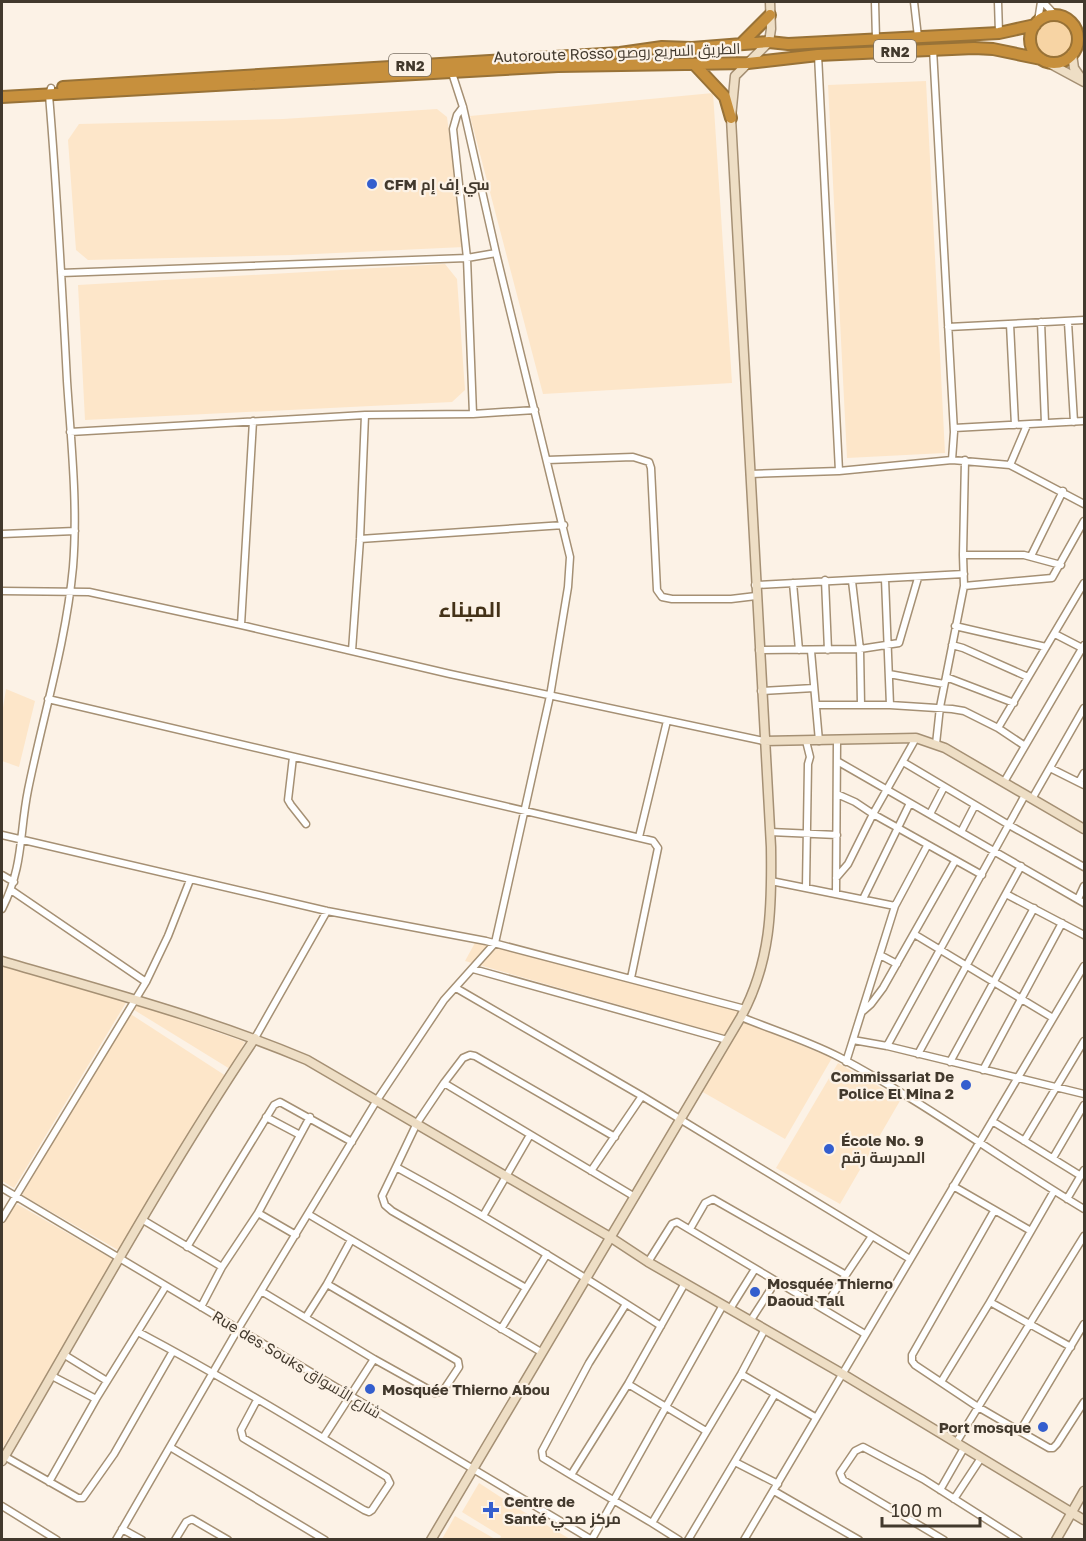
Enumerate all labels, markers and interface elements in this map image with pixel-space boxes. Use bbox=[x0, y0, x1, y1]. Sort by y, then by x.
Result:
street label: Autoroute Rosso الطريق السريع روصو bbox=[493, 39, 741, 68]
road number: RN2 bbox=[874, 40, 916, 62]
road number: RN2 bbox=[389, 54, 431, 76]
place label: CFM سي إف إم bbox=[384, 175, 490, 197]
marker: CFM سي إف إم bbox=[365, 177, 379, 191]
district label: الميناء bbox=[438, 596, 502, 622]
place label: Commissariat De Police El Mina 2 bbox=[831, 1067, 954, 1102]
marker: Commissariat De Police El Mina 2 bbox=[959, 1078, 973, 1092]
place label: École No. 9 المدرسة رقم bbox=[841, 1131, 926, 1168]
marker: École No. 9 المدرسة رقم bbox=[822, 1142, 836, 1156]
place label: Mosquée Thierno Daoud Tall bbox=[767, 1274, 893, 1309]
marker: Mosquée Thierno Daoud Tall bbox=[748, 1285, 762, 1299]
street label: Rue des Souks شارع الأسواق bbox=[208, 1306, 385, 1424]
place label: Mosquée Thierno Abou bbox=[382, 1380, 550, 1398]
marker: Mosquée Thierno Abou bbox=[363, 1382, 377, 1396]
place label: Port mosque bbox=[939, 1418, 1031, 1436]
marker: Port mosque bbox=[1036, 1420, 1050, 1434]
scale bar bbox=[882, 1490, 980, 1528]
place label: Centre de Santé مركز صحي bbox=[504, 1492, 621, 1531]
text: 100 m bbox=[891, 1499, 942, 1521]
marker: Centre de Santé مركز صحي bbox=[482, 1501, 500, 1519]

